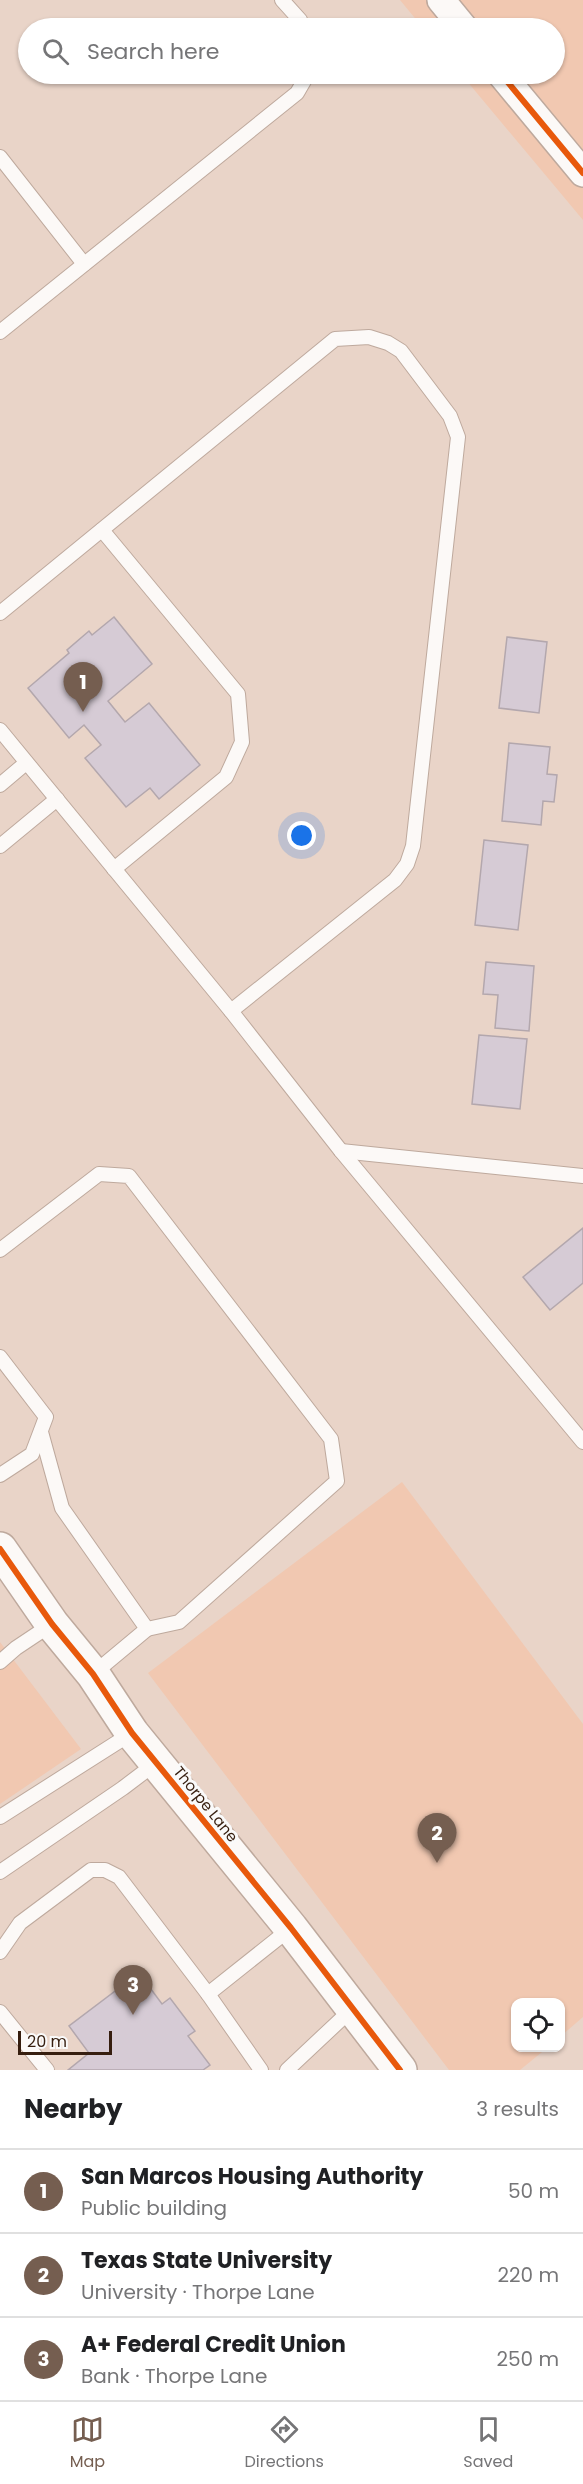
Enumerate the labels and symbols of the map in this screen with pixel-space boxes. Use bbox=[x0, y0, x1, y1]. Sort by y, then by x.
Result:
pin: 1 bbox=[64, 662, 103, 712]
your location bbox=[287, 821, 316, 850]
street label: Thorpe Lane bbox=[169, 1762, 243, 1846]
pin: 2 bbox=[418, 1814, 456, 1863]
pin: 3 bbox=[114, 1966, 152, 2015]
scale bar bbox=[18, 2028, 112, 2056]

